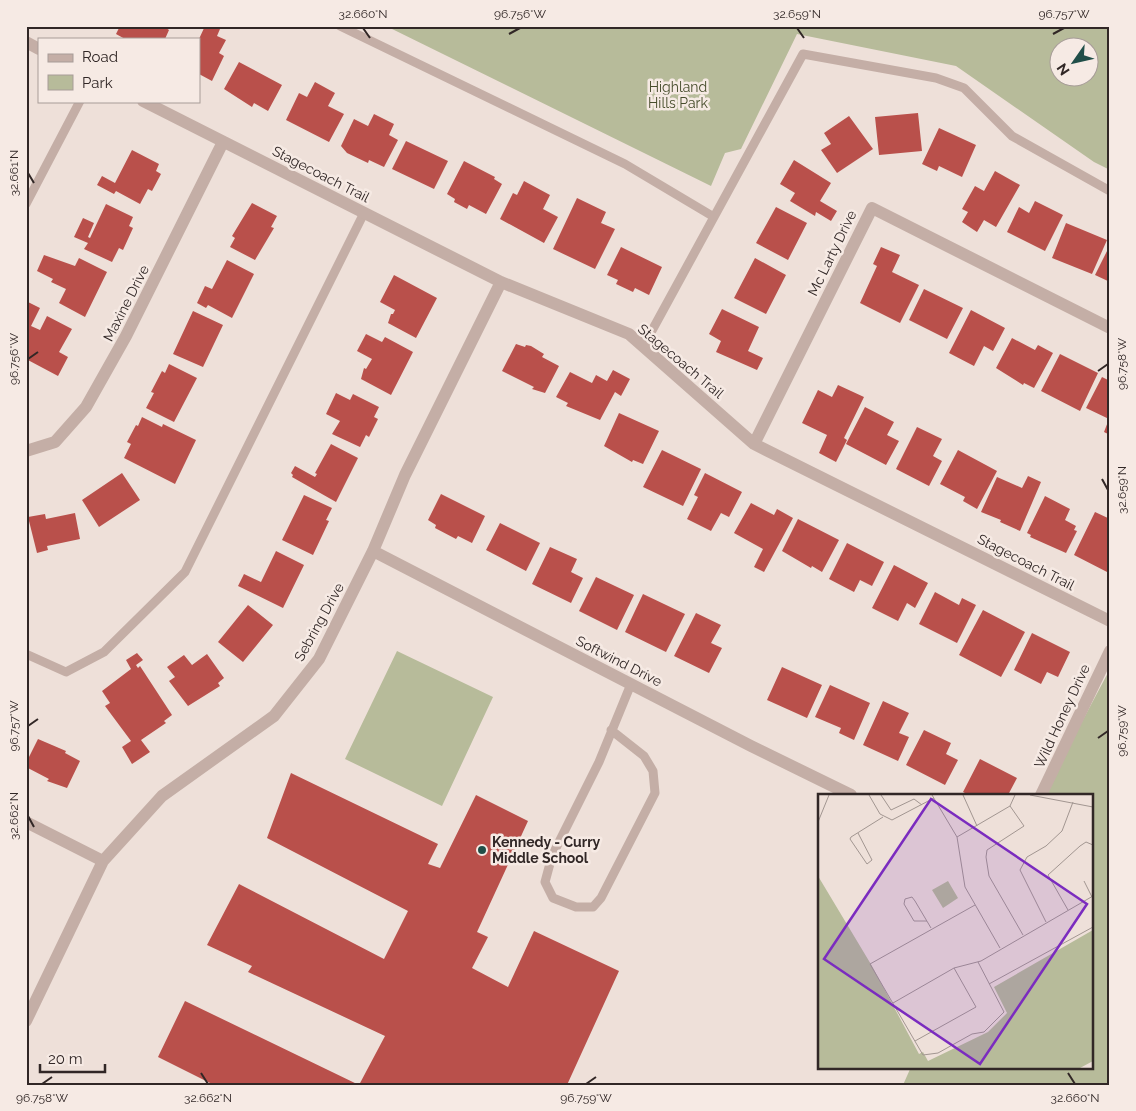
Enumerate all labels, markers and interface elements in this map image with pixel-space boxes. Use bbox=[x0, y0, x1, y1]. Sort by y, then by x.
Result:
text: 32.660°N bbox=[339, 7, 387, 21]
text: 96.756°W bbox=[494, 7, 546, 21]
text: 32.659°N bbox=[773, 7, 821, 21]
text: 96.757°W bbox=[1038, 7, 1090, 21]
legend bbox=[38, 38, 200, 102]
north arrow bbox=[1048, 38, 1098, 88]
text: Road bbox=[82, 48, 118, 66]
text: N bbox=[1054, 60, 1073, 78]
text: Park bbox=[82, 74, 113, 92]
park label: Highland Hills Park bbox=[648, 79, 709, 111]
street label: Stagecoach Trail bbox=[270, 143, 372, 205]
text: 32.661°N bbox=[7, 150, 21, 196]
street label: Mc Larty Drive bbox=[804, 208, 860, 298]
street label: Maxine Drive bbox=[100, 262, 152, 344]
street label: Stagecoach Trail bbox=[635, 321, 727, 402]
text: 96.756°W bbox=[7, 333, 21, 385]
text: 96.758°W bbox=[1115, 338, 1129, 390]
text: 32.659°N bbox=[1115, 466, 1129, 514]
street label: Stagecoach Trail bbox=[975, 531, 1077, 593]
street label: Sebring Drive bbox=[291, 580, 347, 664]
street label: Softwind Drive bbox=[573, 632, 665, 690]
street label: Wild Honey Drive bbox=[1031, 662, 1093, 770]
text: 96.757°W bbox=[7, 700, 21, 752]
text: 96.759°W bbox=[1115, 705, 1129, 757]
text: 32.662°N bbox=[7, 792, 21, 840]
inset map bbox=[818, 794, 1094, 1068]
place label: Kennedy - Curry Middle School bbox=[492, 834, 601, 866]
marker: Kennedy - Curry Middle School bbox=[476, 844, 488, 856]
scale bar bbox=[40, 1041, 105, 1073]
text: 20 m bbox=[48, 1050, 83, 1068]
text: 96.758°W bbox=[16, 1091, 68, 1105]
text: 32.662°N bbox=[184, 1091, 232, 1105]
text: 96.759°W bbox=[560, 1091, 612, 1105]
text: 32.660°N bbox=[1051, 1091, 1099, 1105]

